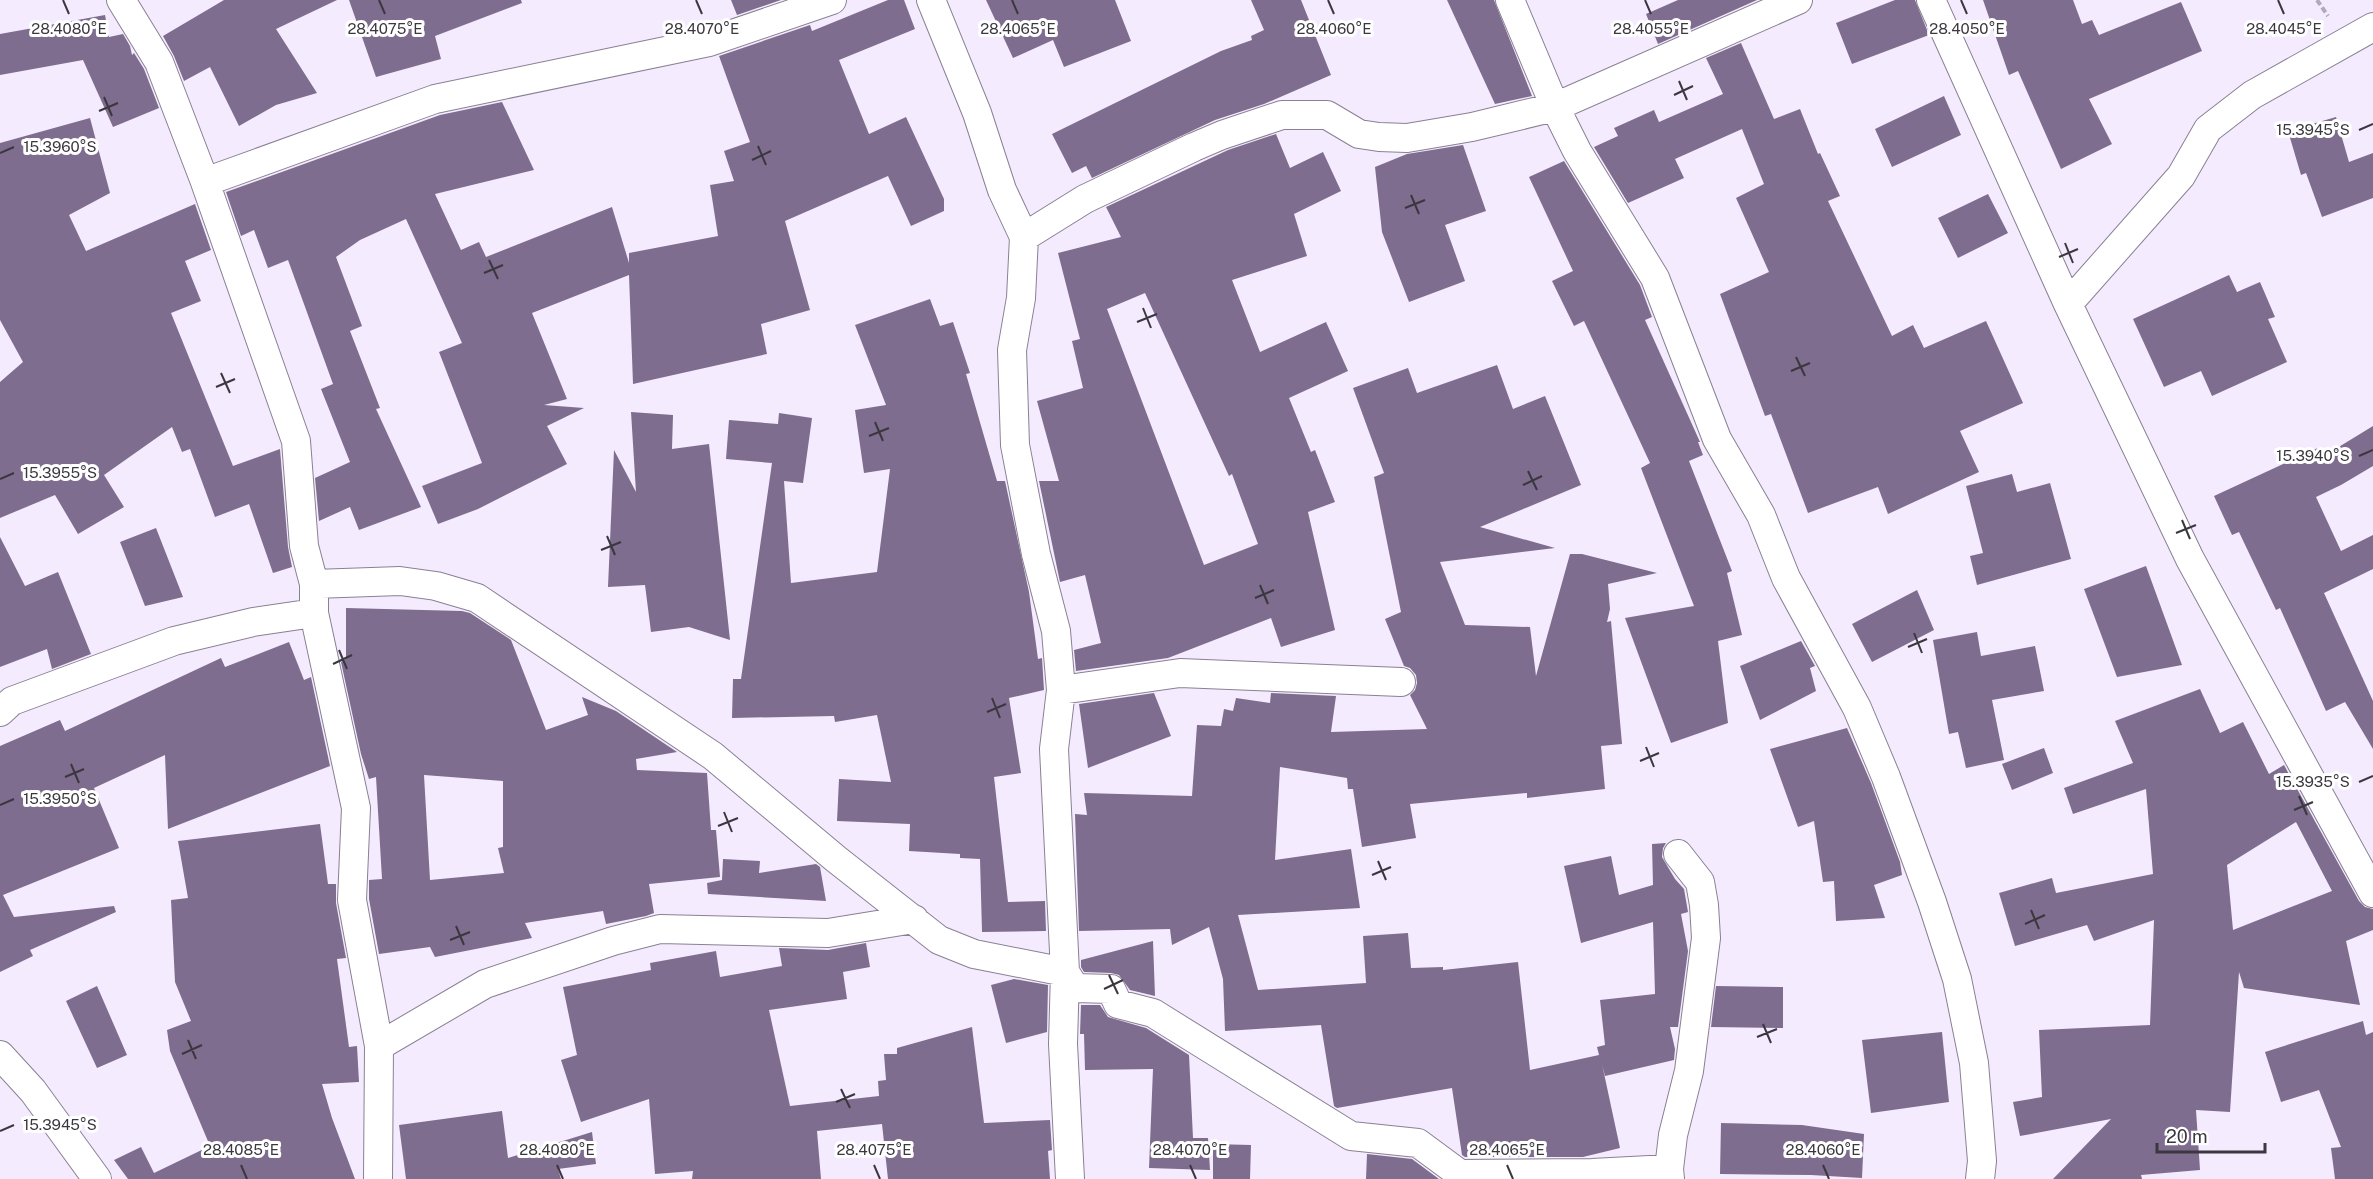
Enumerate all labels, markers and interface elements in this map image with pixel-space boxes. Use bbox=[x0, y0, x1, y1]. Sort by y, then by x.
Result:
text: 28.4080°E bbox=[31, 20, 107, 37]
text: 28.4075°E bbox=[347, 20, 423, 37]
text: 28.4070°E bbox=[665, 20, 739, 37]
text: 28.4065°E bbox=[980, 20, 1056, 37]
text: 28.4060°E bbox=[1296, 20, 1372, 37]
text: 28.4055°E bbox=[1613, 20, 1689, 37]
text: 28.4050°E bbox=[1929, 20, 2005, 37]
text: 28.4045°E bbox=[2246, 20, 2322, 37]
text: 15.3945°S bbox=[2276, 121, 2350, 138]
text: 15.3960°S bbox=[23, 138, 97, 155]
text: 15.3940°S bbox=[2276, 447, 2350, 464]
text: 15.3955°S bbox=[23, 464, 97, 481]
text: 15.3935°S bbox=[2276, 773, 2350, 790]
text: 15.3950°S bbox=[23, 790, 97, 807]
text: 15.3945°S bbox=[23, 1116, 97, 1133]
scale bar bbox=[2157, 1116, 2265, 1154]
text: 20 m bbox=[2166, 1126, 2208, 1147]
text: 28.4085°E bbox=[203, 1141, 279, 1158]
text: 28.4080°E bbox=[519, 1141, 595, 1158]
text: 28.4075°E bbox=[836, 1141, 912, 1158]
text: 28.4070°E bbox=[1153, 1141, 1227, 1158]
text: 28.4065°E bbox=[1469, 1141, 1545, 1158]
text: 28.4060°E bbox=[1785, 1141, 1861, 1158]

